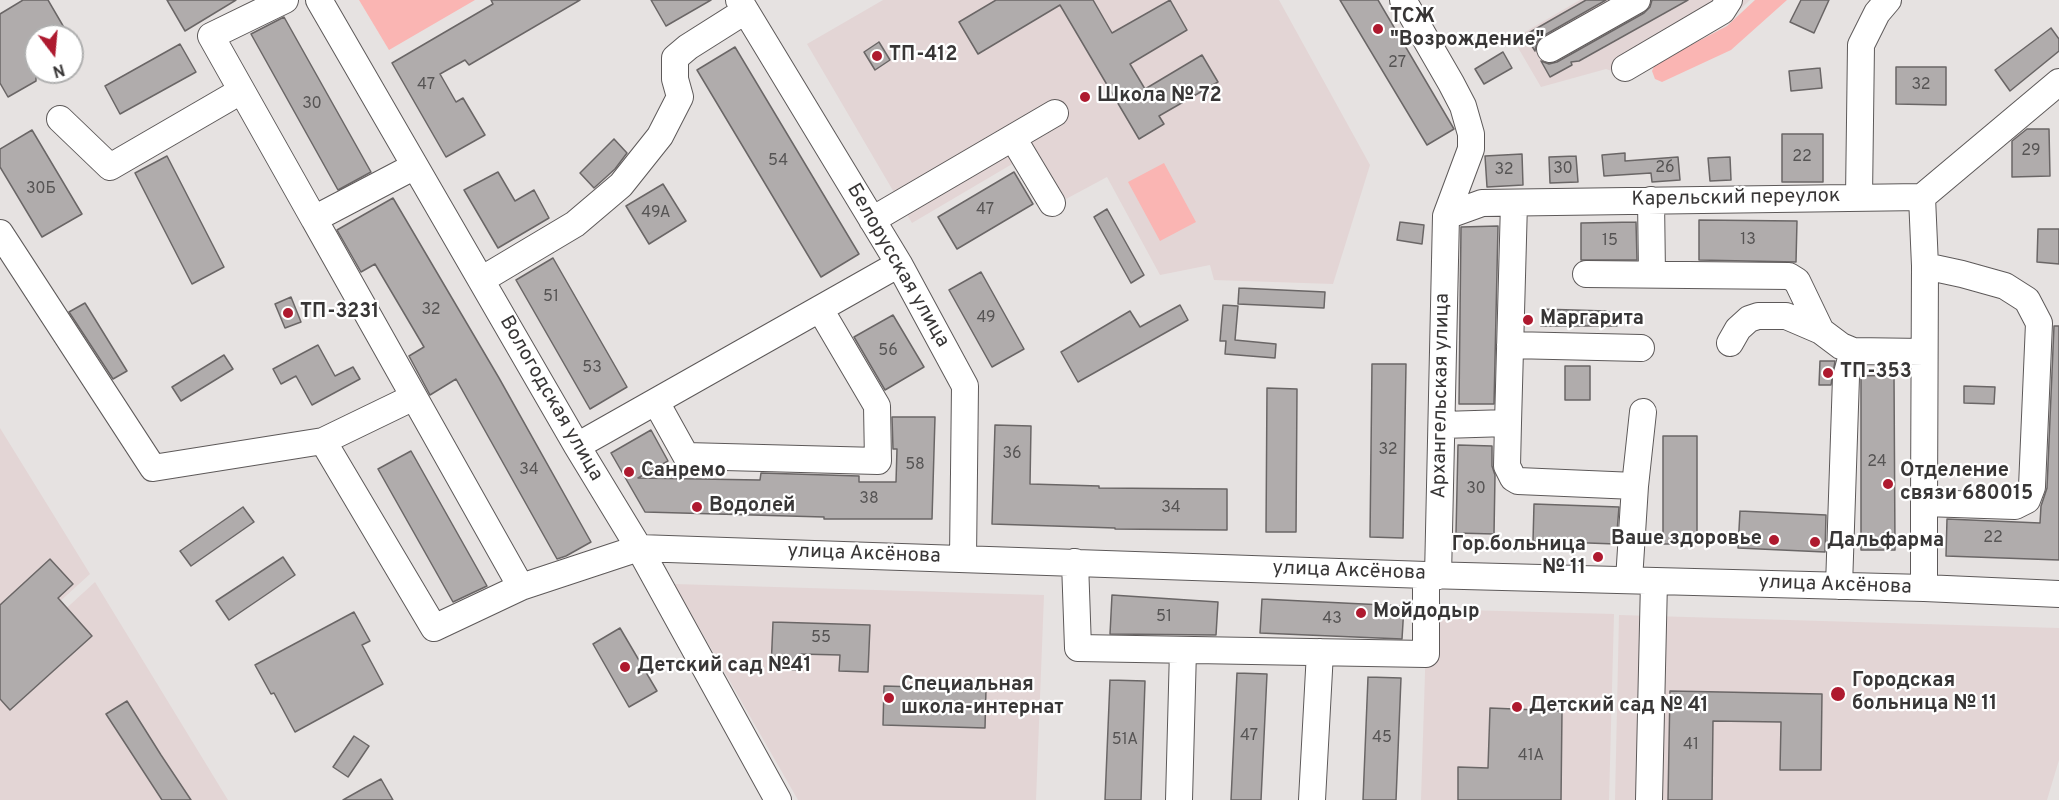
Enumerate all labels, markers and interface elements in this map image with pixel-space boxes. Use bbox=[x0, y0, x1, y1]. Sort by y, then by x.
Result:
place label: ТСЖ "Возрождение" bbox=[1390, 6, 1544, 53]
marker: ТСЖ "Возрождение" bbox=[1371, 22, 1385, 36]
north arrow bbox=[24, 24, 84, 84]
place label: ТП-412 bbox=[889, 44, 957, 68]
marker: ТП-412 bbox=[870, 49, 884, 63]
house number: 27 bbox=[1388, 54, 1406, 74]
text: N bbox=[50, 58, 67, 81]
house number: 47 bbox=[417, 76, 435, 96]
house number: 32 bbox=[1911, 76, 1931, 96]
place label: Школа № 72 bbox=[1097, 85, 1222, 109]
marker: Школа № 72 bbox=[1078, 90, 1092, 104]
house number: 30 bbox=[302, 95, 322, 115]
house number: 29 bbox=[2021, 142, 2041, 162]
house number: 22 bbox=[1792, 148, 1812, 168]
house number: 54 bbox=[768, 152, 788, 172]
house number: 26 bbox=[1655, 159, 1675, 179]
house number: 30 bbox=[1553, 160, 1573, 180]
house number: 32 bbox=[1494, 161, 1514, 181]
house number: 30Б bbox=[26, 180, 56, 200]
street label: Белорусская улица bbox=[840, 180, 954, 352]
street label: Карельский переулок bbox=[1631, 185, 1841, 213]
house number: 47 bbox=[976, 201, 994, 221]
house number: 49А bbox=[641, 204, 671, 224]
house number: 13 bbox=[1740, 231, 1756, 251]
house number: 15 bbox=[1602, 232, 1618, 252]
house number: 51 bbox=[543, 288, 559, 308]
street label: Архангельская улица bbox=[1428, 293, 1456, 499]
place label: ТП-3231 bbox=[300, 301, 379, 325]
house number: 32 bbox=[421, 301, 441, 321]
marker: ТП-3231 bbox=[281, 306, 295, 320]
place label: Маргарита bbox=[1540, 308, 1644, 332]
house number: 49 bbox=[976, 309, 996, 329]
street label: Вологодская улица bbox=[493, 312, 607, 486]
marker: Маргарита bbox=[1521, 313, 1535, 327]
house number: 56 bbox=[878, 342, 898, 362]
house number: 53 bbox=[582, 359, 602, 379]
place label: ТП-353 bbox=[1840, 361, 1912, 385]
marker: ТП-353 bbox=[1821, 366, 1835, 380]
house number: 32 bbox=[1378, 441, 1398, 461]
house number: 36 bbox=[1002, 445, 1022, 465]
house number: 24 bbox=[1867, 453, 1887, 473]
house number: 58 bbox=[905, 456, 925, 476]
place label: Санремо bbox=[641, 460, 726, 484]
place label: Отделение связи 680015 bbox=[1900, 460, 2033, 507]
house number: 34 bbox=[519, 461, 539, 481]
marker: Санремо bbox=[622, 465, 636, 479]
marker: Отделение связи 680015 bbox=[1881, 477, 1895, 491]
house number: 30 bbox=[1466, 480, 1486, 500]
house number: 38 bbox=[859, 490, 879, 510]
place label: Водолей bbox=[709, 495, 795, 519]
house number: 34 bbox=[1161, 499, 1181, 519]
marker: Водолей bbox=[690, 500, 704, 514]
place label: Ваше здоровье bbox=[1611, 528, 1762, 552]
house number: 22 bbox=[1983, 529, 2003, 549]
place label: Дальфарма bbox=[1827, 530, 1944, 554]
marker: Ваше здоровье bbox=[1767, 533, 1781, 547]
place label: Гор.больница № 11 bbox=[1452, 534, 1586, 581]
marker: Дальфарма bbox=[1808, 535, 1822, 549]
street label: улица Аксёнова bbox=[787, 540, 941, 570]
marker: Гор.больница № 11 bbox=[1591, 550, 1605, 564]
street label: улица Аксёнова bbox=[1272, 557, 1426, 587]
street label: улица Аксёнова bbox=[1758, 571, 1912, 601]
place label: Мойдодыр bbox=[1373, 601, 1480, 625]
marker: Мойдодыр bbox=[1354, 606, 1368, 620]
house number: 51 bbox=[1156, 608, 1172, 628]
house number: 43 bbox=[1322, 610, 1342, 630]
house number: 55 bbox=[811, 629, 831, 649]
place label: Детский сад №41 bbox=[637, 655, 812, 679]
marker: Детский сад №41 bbox=[618, 660, 632, 674]
place label: Городская больница № 11 bbox=[1852, 670, 1997, 717]
place label: Специальная школа-интернат bbox=[901, 674, 1064, 721]
marker: Городская больница № 11 bbox=[1829, 685, 1847, 703]
marker: Специальная школа-интернат bbox=[882, 691, 896, 705]
place label: Детский сад № 41 bbox=[1529, 695, 1709, 719]
marker: Детский сад № 41 bbox=[1510, 700, 1524, 714]
house number: 47 bbox=[1240, 727, 1258, 747]
house number: 45 bbox=[1372, 729, 1392, 749]
house number: 51А bbox=[1112, 731, 1138, 751]
house number: 41 bbox=[1683, 736, 1699, 756]
house number: 41А bbox=[1518, 747, 1544, 767]

